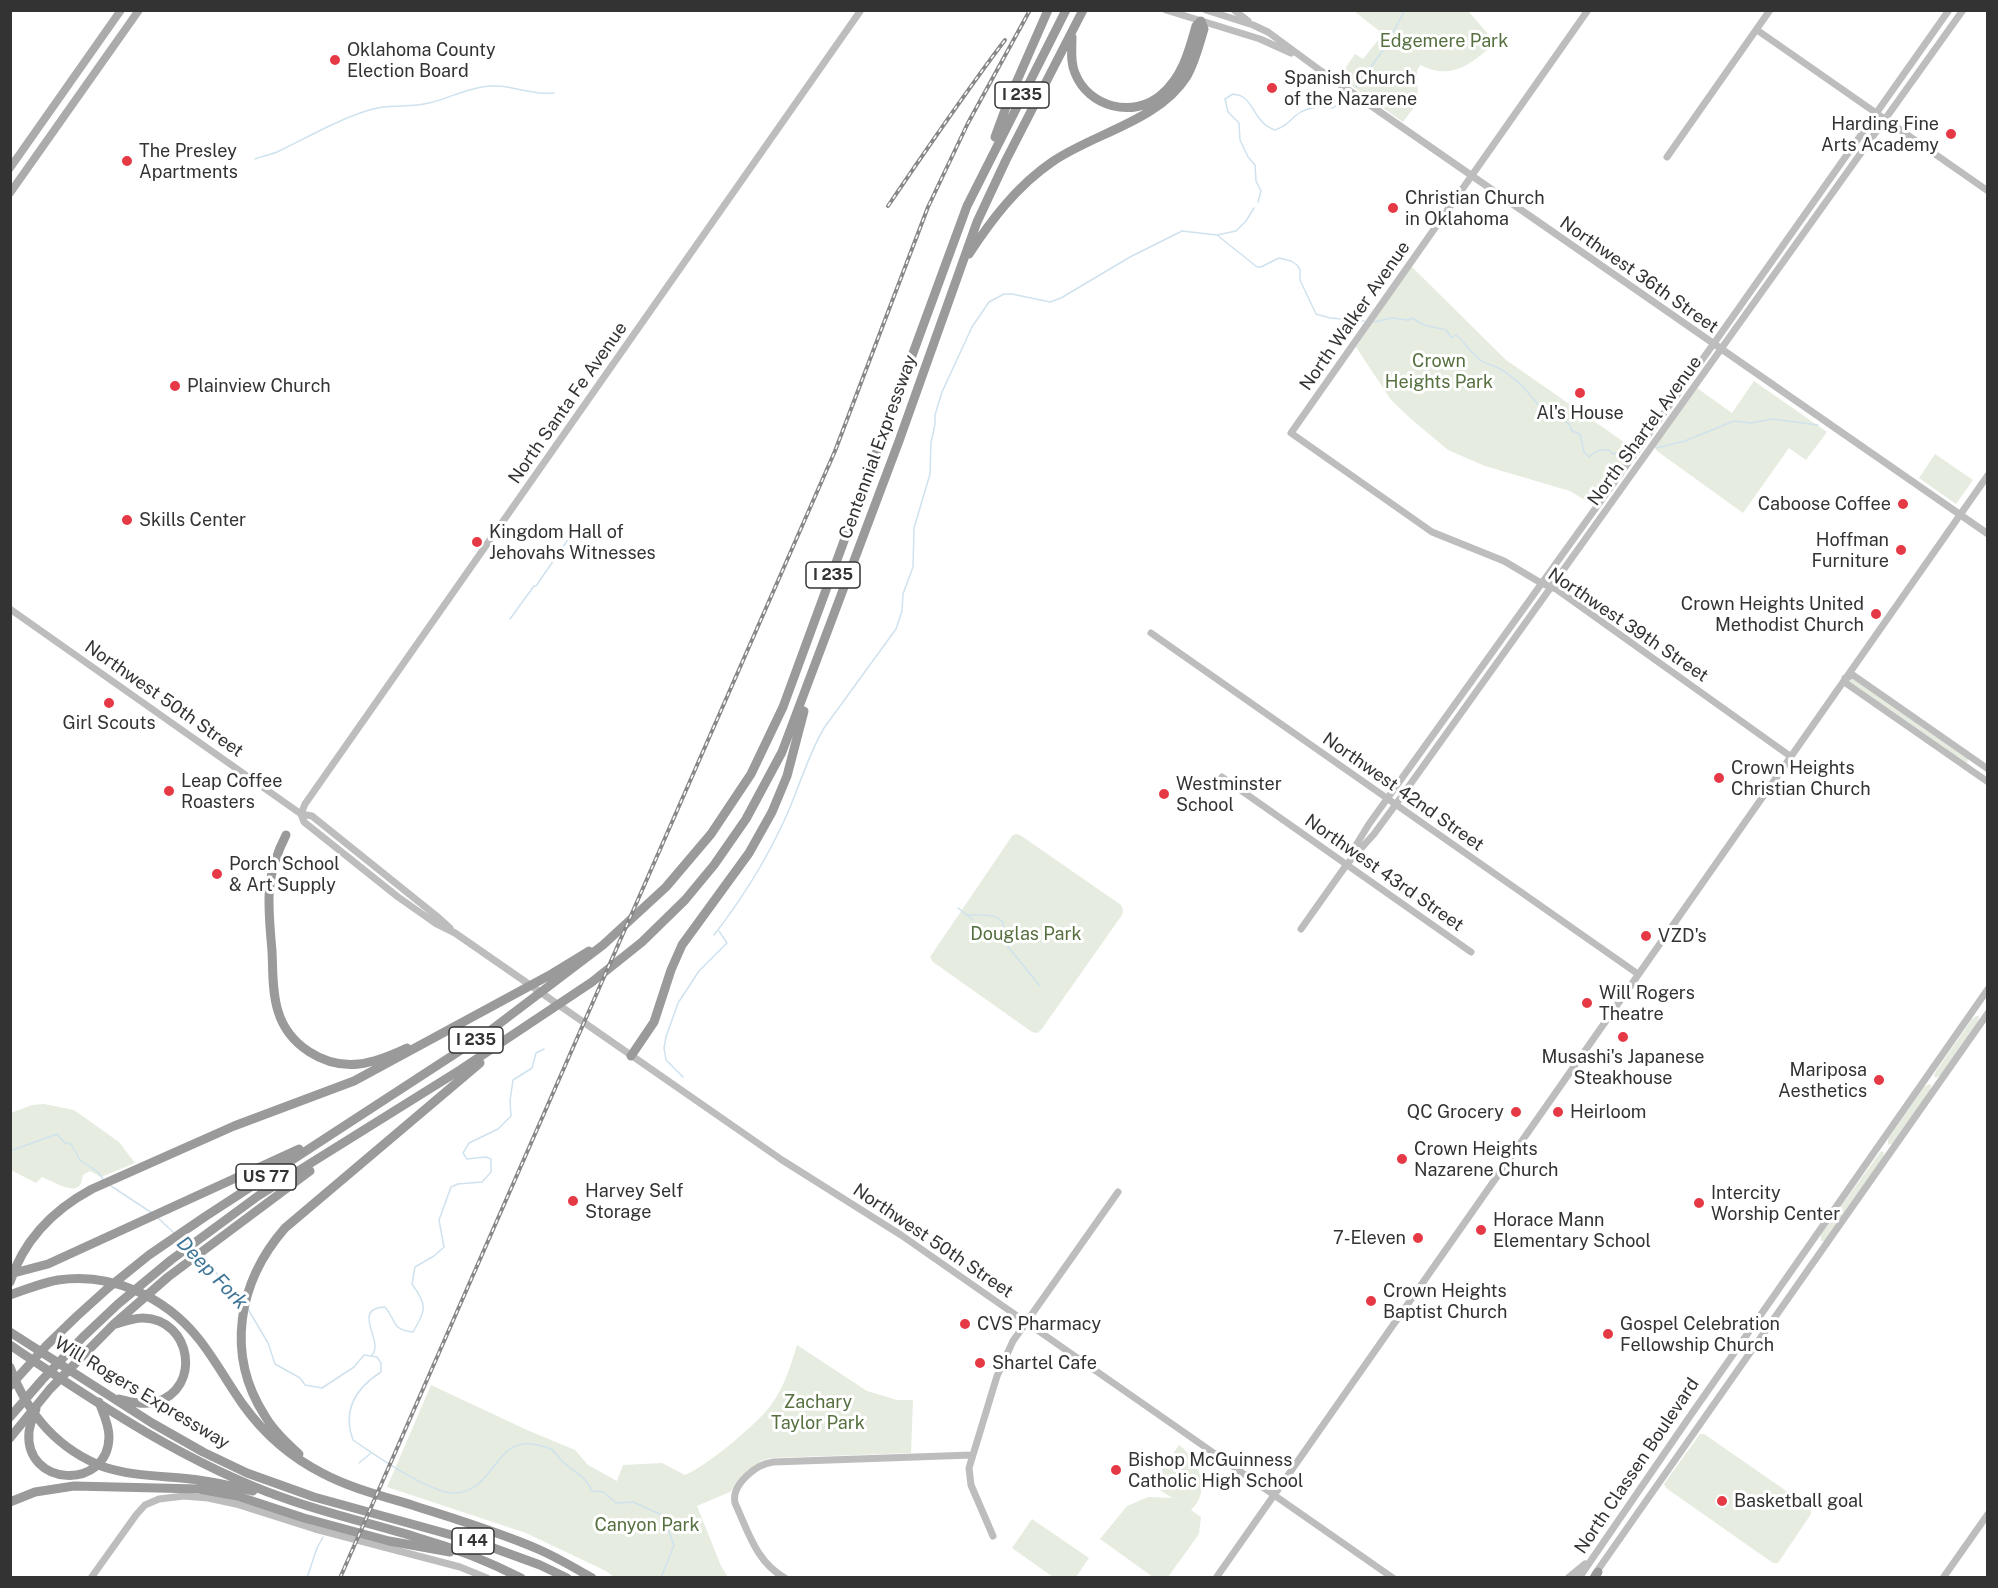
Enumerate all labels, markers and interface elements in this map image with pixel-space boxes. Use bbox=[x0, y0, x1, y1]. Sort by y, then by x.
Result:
park label: Edgemere Park bbox=[1380, 30, 1508, 52]
place label: Oklahoma County Election Board bbox=[347, 39, 496, 82]
marker: Oklahoma County Election Board bbox=[328, 53, 342, 67]
place label: Spanish Church of the Nazarene bbox=[1284, 67, 1417, 110]
marker: Spanish Church of the Nazarene bbox=[1265, 81, 1279, 95]
road number: I 235 bbox=[995, 82, 1049, 108]
place label: Harding Fine Arts Academy bbox=[1821, 113, 1939, 156]
marker: Harding Fine Arts Academy bbox=[1944, 127, 1958, 141]
place label: The Presley Apartments bbox=[139, 140, 238, 182]
marker: The Presley Apartments bbox=[120, 154, 134, 168]
place label: Christian Church in Oklahoma bbox=[1405, 187, 1545, 230]
marker: Christian Church in Oklahoma bbox=[1386, 201, 1400, 215]
street label: Northwest 36th Street bbox=[1556, 212, 1722, 338]
street label: North Walker Avenue bbox=[1295, 237, 1415, 395]
street label: North Santa Fe Avenue bbox=[504, 318, 632, 488]
park label: Crown Heights Park bbox=[1385, 350, 1493, 392]
street label: Centennial Expressway bbox=[835, 352, 921, 542]
street label: North Shartel Avenue bbox=[1583, 352, 1707, 510]
place label: Plainview Church bbox=[187, 375, 331, 397]
marker: Plainview Church bbox=[168, 379, 182, 393]
marker: Al's House bbox=[1573, 386, 1587, 400]
place label: Al's House bbox=[1536, 402, 1624, 424]
place label: Caboose Coffee bbox=[1758, 493, 1891, 515]
marker: Caboose Coffee bbox=[1896, 497, 1910, 511]
place label: Skills Center bbox=[139, 509, 246, 531]
marker: Skills Center bbox=[120, 513, 134, 527]
place label: Kingdom Hall of Jehovahs Witnesses bbox=[489, 521, 656, 564]
place label: Hoffman Furniture bbox=[1811, 529, 1889, 572]
marker: Kingdom Hall of Jehovahs Witnesses bbox=[470, 535, 484, 549]
marker: Hoffman Furniture bbox=[1894, 543, 1908, 557]
road number: I 235 bbox=[806, 562, 860, 588]
street label: Northwest 39th Street bbox=[1544, 563, 1712, 687]
place label: Crown Heights United Methodist Church bbox=[1681, 593, 1864, 636]
marker: Crown Heights United Methodist Church bbox=[1869, 607, 1883, 621]
street label: Northwest 50th Street bbox=[81, 636, 247, 762]
marker: Girl Scouts bbox=[102, 696, 116, 710]
place label: Girl Scouts bbox=[62, 712, 156, 734]
street label: Northwest 42nd Street bbox=[1318, 728, 1488, 856]
place label: Crown Heights Christian Church bbox=[1731, 757, 1871, 800]
place label: Leap Coffee Roasters bbox=[181, 770, 282, 812]
marker: Crown Heights Christian Church bbox=[1712, 771, 1726, 785]
place label: Westminster School bbox=[1176, 773, 1282, 816]
marker: Leap Coffee Roasters bbox=[162, 784, 176, 798]
marker: Westminster School bbox=[1157, 787, 1171, 801]
street label: Northwest 43rd Street bbox=[1300, 810, 1468, 936]
place label: Porch School & Art Supply bbox=[229, 853, 340, 896]
marker: Porch School & Art Supply bbox=[210, 867, 224, 881]
park label: Douglas Park bbox=[970, 923, 1082, 945]
place label: VZD's bbox=[1658, 925, 1707, 947]
marker: VZD's bbox=[1639, 929, 1653, 943]
place label: Will Rogers Theatre bbox=[1599, 982, 1695, 1024]
marker: Will Rogers Theatre bbox=[1580, 996, 1594, 1010]
road number: I 235 bbox=[449, 1027, 503, 1053]
marker: Musashi's Japanese Steakhouse bbox=[1616, 1030, 1630, 1044]
place label: Musashi's Japanese Steakhouse bbox=[1541, 1046, 1705, 1088]
place label: Mariposa Aesthetics bbox=[1778, 1059, 1867, 1102]
marker: Mariposa Aesthetics bbox=[1872, 1073, 1886, 1087]
place label: QC Grocery bbox=[1407, 1101, 1504, 1123]
place label: Heirloom bbox=[1570, 1101, 1646, 1123]
marker: QC Grocery bbox=[1509, 1105, 1523, 1119]
marker: Heirloom bbox=[1551, 1105, 1565, 1119]
place label: Crown Heights Nazarene Church bbox=[1414, 1138, 1558, 1180]
marker: Crown Heights Nazarene Church bbox=[1395, 1152, 1409, 1166]
road number: US 77 bbox=[236, 1164, 296, 1190]
street label: Northwest 50th Street bbox=[849, 1179, 1017, 1303]
place label: Harvey Self Storage bbox=[585, 1180, 683, 1222]
place label: Intercity Worship Center bbox=[1711, 1182, 1840, 1224]
marker: Harvey Self Storage bbox=[566, 1194, 580, 1208]
marker: Intercity Worship Center bbox=[1692, 1196, 1706, 1210]
place label: Horace Mann Elementary School bbox=[1493, 1209, 1651, 1252]
marker: Horace Mann Elementary School bbox=[1474, 1223, 1488, 1237]
place label: 7-Eleven bbox=[1333, 1227, 1406, 1249]
marker: 7-Eleven bbox=[1411, 1231, 1425, 1245]
water label: Deep Fork bbox=[171, 1232, 253, 1314]
place label: Crown Heights Baptist Church bbox=[1383, 1280, 1507, 1322]
marker: Crown Heights Baptist Church bbox=[1364, 1294, 1378, 1308]
place label: CVS Pharmacy bbox=[977, 1313, 1101, 1335]
place label: Gospel Celebration Fellowship Church bbox=[1620, 1313, 1780, 1356]
marker: CVS Pharmacy bbox=[958, 1317, 972, 1331]
marker: Gospel Celebration Fellowship Church bbox=[1601, 1327, 1615, 1341]
street label: Will Rogers Expressway bbox=[51, 1332, 233, 1454]
place label: Shartel Cafe bbox=[992, 1352, 1097, 1374]
marker: Shartel Cafe bbox=[973, 1356, 987, 1370]
street label: North Classen Boulevard bbox=[1570, 1374, 1704, 1558]
park label: Zachary Taylor Park bbox=[771, 1391, 865, 1434]
place label: Bishop McGuinness Catholic High School bbox=[1128, 1449, 1303, 1492]
marker: Bishop McGuinness Catholic High School bbox=[1109, 1463, 1123, 1477]
place label: Basketball goal bbox=[1734, 1490, 1863, 1512]
marker: Basketball goal bbox=[1715, 1494, 1729, 1508]
park label: Canyon Park bbox=[594, 1514, 700, 1536]
road number: I 44 bbox=[452, 1528, 494, 1554]

